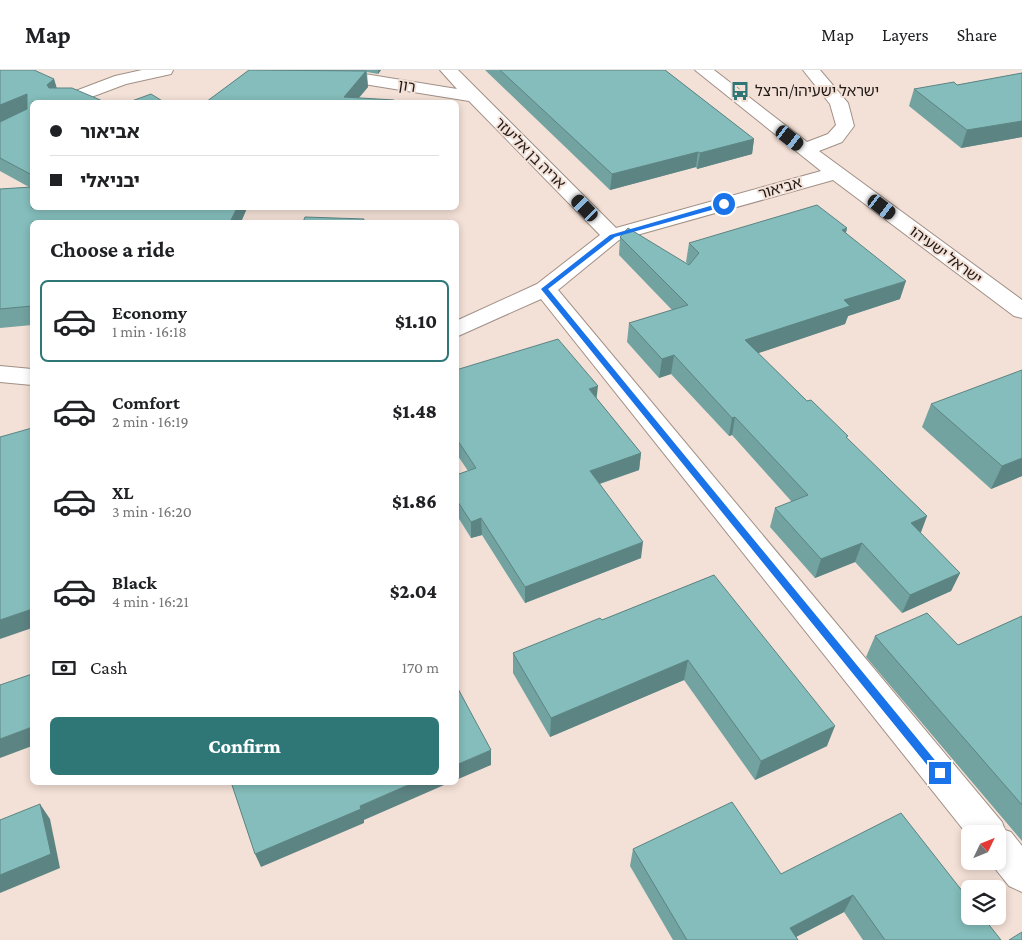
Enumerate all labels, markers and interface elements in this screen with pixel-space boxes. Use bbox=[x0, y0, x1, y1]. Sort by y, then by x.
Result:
text: Map bbox=[25, 21, 71, 48]
text: Map bbox=[821, 25, 854, 45]
text: Layers bbox=[882, 25, 929, 45]
text: Share bbox=[957, 25, 997, 45]
street label: רון bbox=[397, 77, 417, 95]
bus stop icon: ישראל ישעיהו/הרצל bbox=[729, 80, 751, 102]
place label: ישראל ישעיהו/הרצל bbox=[755, 83, 879, 99]
street label: אריה בן אליעזר bbox=[491, 114, 569, 192]
text: אביאור bbox=[80, 121, 140, 142]
car bbox=[773, 123, 806, 153]
text: יבניאלי bbox=[80, 170, 140, 191]
street label: אביאור bbox=[757, 174, 803, 202]
car bbox=[569, 192, 600, 224]
car bbox=[865, 192, 898, 222]
route start bbox=[713, 193, 735, 215]
street label: ישראל ישעיהו bbox=[907, 223, 985, 287]
text: Choose a ride bbox=[50, 237, 175, 262]
icon: car bbox=[52, 299, 97, 344]
text: Economy bbox=[112, 302, 187, 323]
text: $1.10 bbox=[395, 311, 437, 332]
text: 1 min · 16:18 bbox=[112, 323, 187, 340]
icon: car bbox=[52, 389, 97, 434]
text: Comfort bbox=[112, 392, 180, 413]
text: $1.48 bbox=[393, 401, 437, 422]
text: 2 min · 16:19 bbox=[112, 413, 189, 430]
icon: car bbox=[52, 479, 97, 524]
text: XL bbox=[112, 482, 134, 503]
text: $1.86 bbox=[392, 491, 437, 512]
text: 3 min · 16:20 bbox=[112, 503, 192, 520]
icon: car bbox=[52, 569, 97, 614]
text: Black bbox=[112, 572, 157, 593]
text: $2.04 bbox=[390, 581, 437, 602]
text: 4 min · 16:21 bbox=[112, 593, 189, 610]
icon: cash bbox=[50, 654, 78, 682]
text: Cash bbox=[90, 657, 128, 678]
text: 170 m bbox=[402, 659, 439, 676]
button: Confirm bbox=[50, 717, 439, 775]
route end bbox=[929, 762, 951, 784]
north arrow bbox=[961, 825, 1006, 870]
map controls bbox=[961, 825, 1006, 925]
button: layers bbox=[961, 880, 1006, 925]

